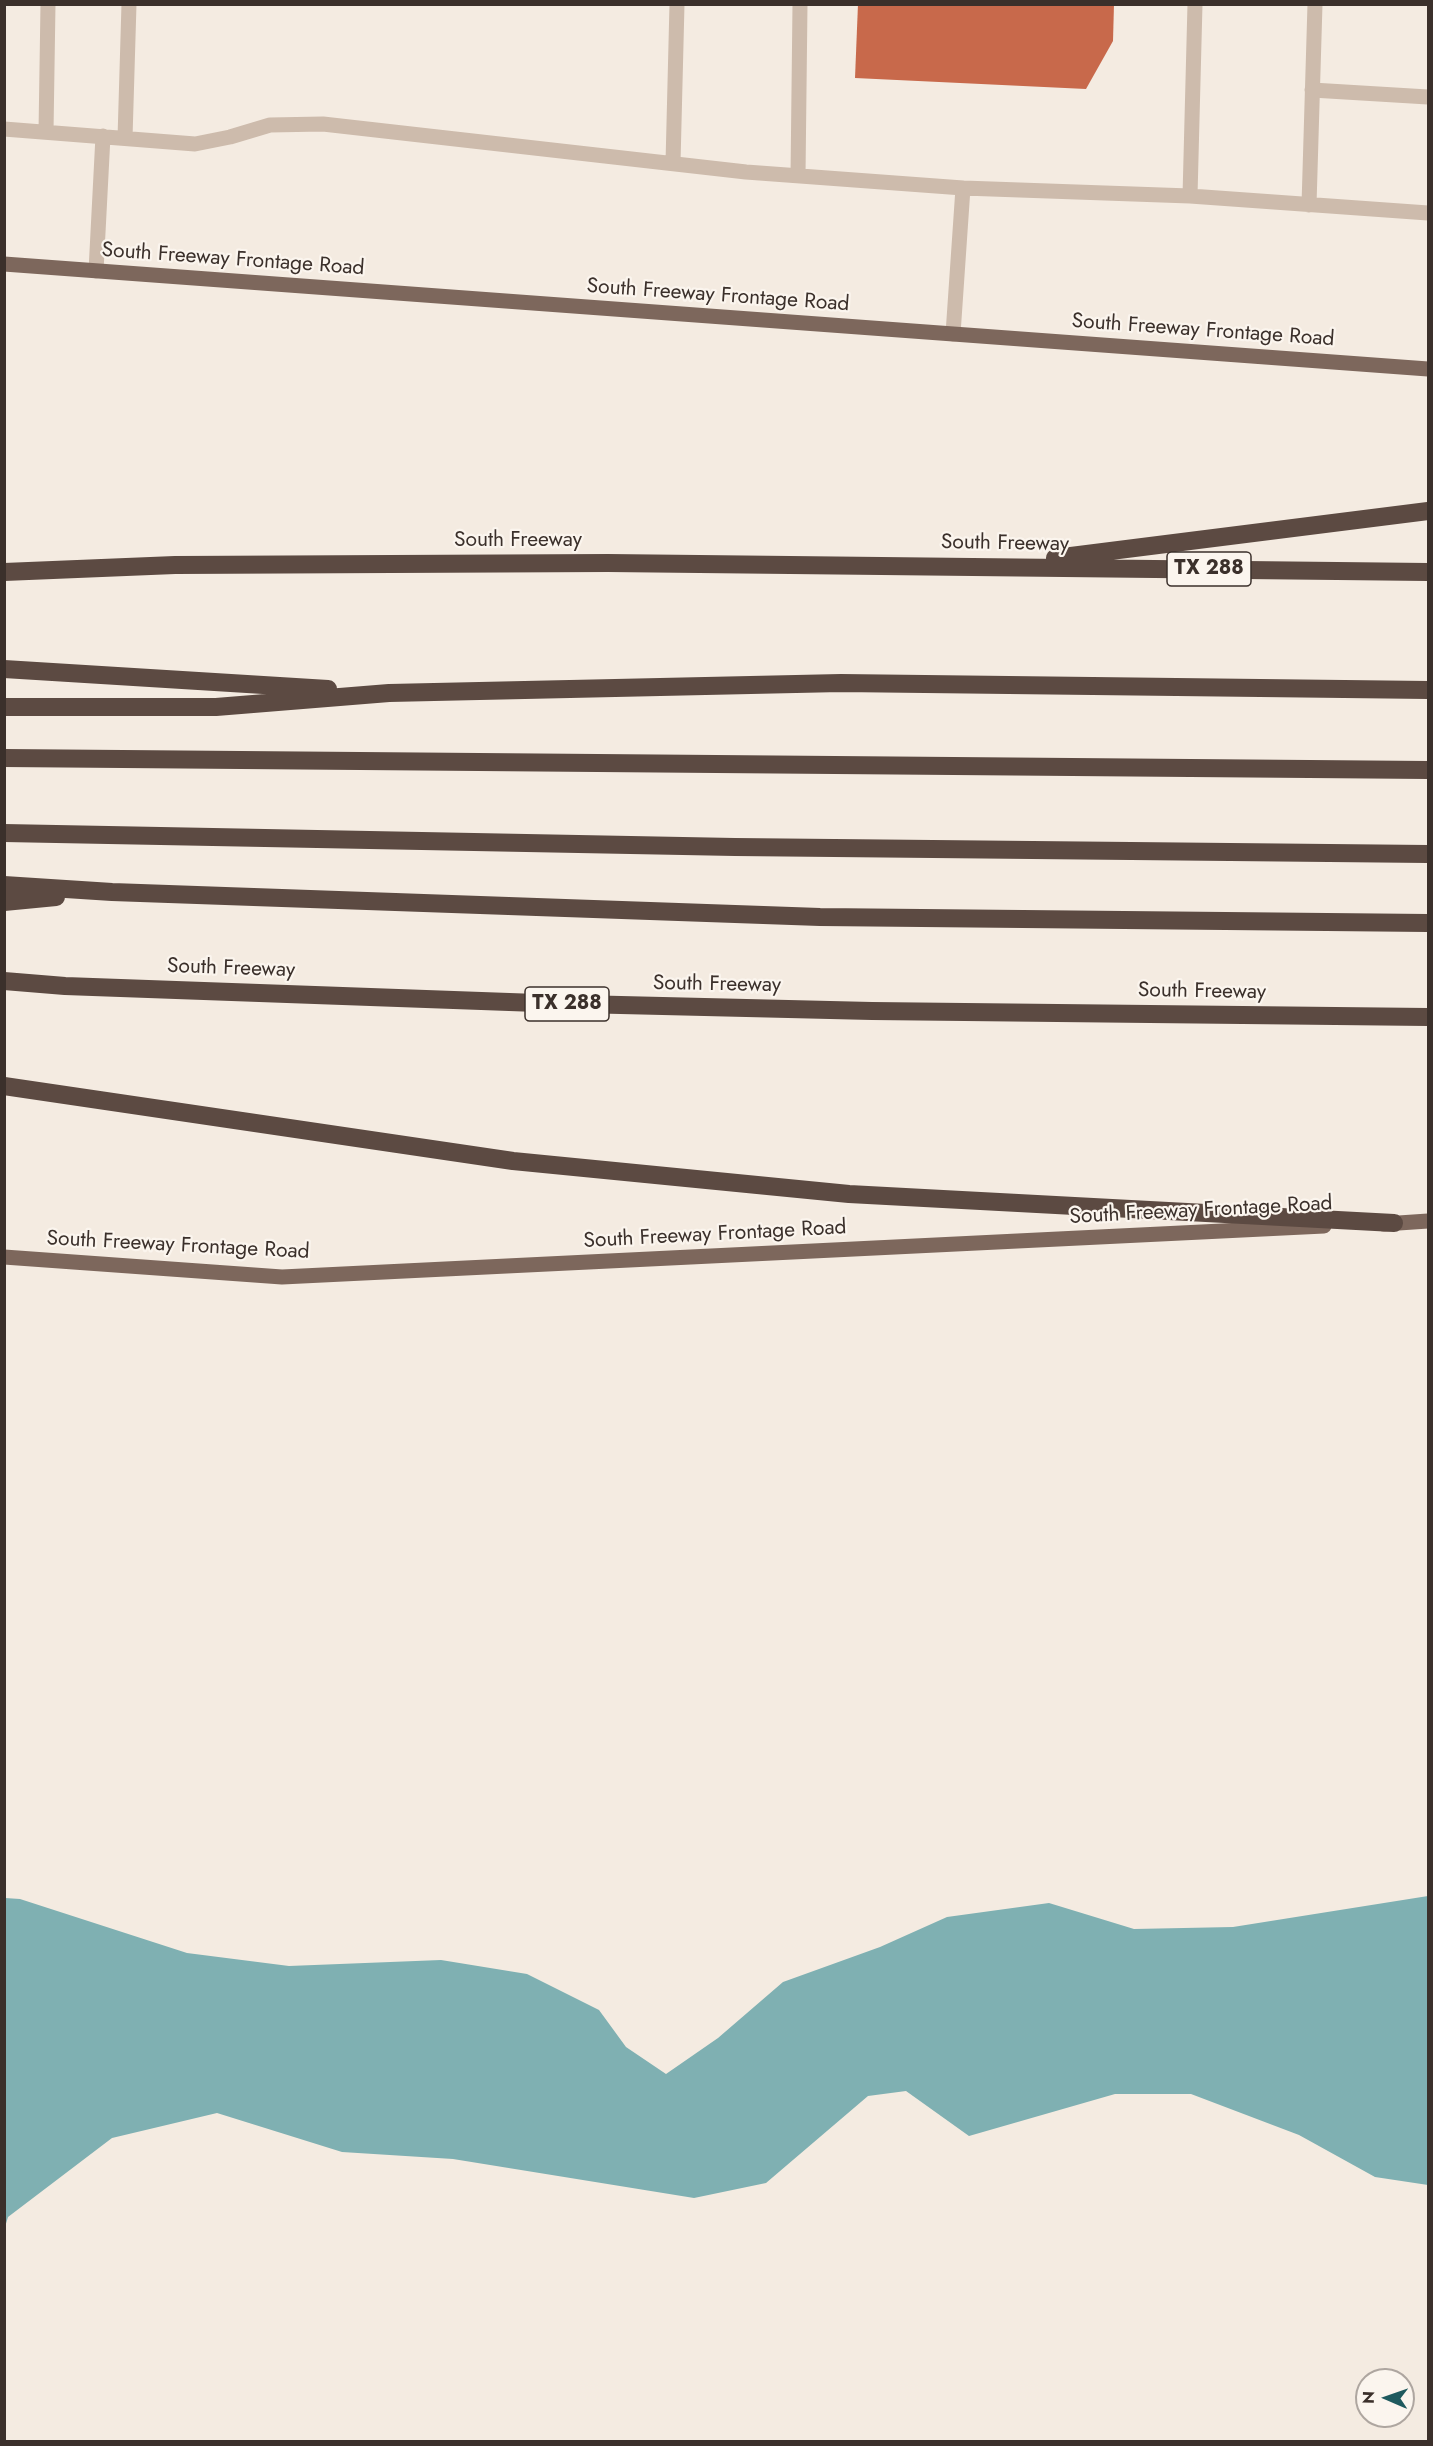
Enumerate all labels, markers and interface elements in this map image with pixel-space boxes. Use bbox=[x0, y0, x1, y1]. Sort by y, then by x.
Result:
street label: South Freeway Frontage Road bbox=[101, 238, 365, 282]
street label: South Freeway Frontage Road bbox=[586, 274, 850, 318]
street label: South Freeway Frontage Road bbox=[1071, 309, 1335, 353]
street label: South Freeway bbox=[454, 528, 582, 554]
street label: South Freeway bbox=[941, 530, 1069, 558]
road number: TX 288 bbox=[1167, 552, 1251, 586]
street label: South Freeway bbox=[167, 954, 295, 984]
street label: South Freeway bbox=[653, 971, 781, 999]
street label: South Freeway bbox=[1138, 978, 1266, 1006]
road number: TX 288 bbox=[525, 987, 609, 1021]
street label: South Freeway Frontage Road bbox=[1069, 1192, 1333, 1230]
street label: South Freeway Frontage Road bbox=[583, 1216, 847, 1254]
street label: South Freeway Frontage Road bbox=[46, 1227, 310, 1265]
north arrow bbox=[1355, 2368, 1415, 2428]
text: N bbox=[1357, 2391, 1380, 2404]

